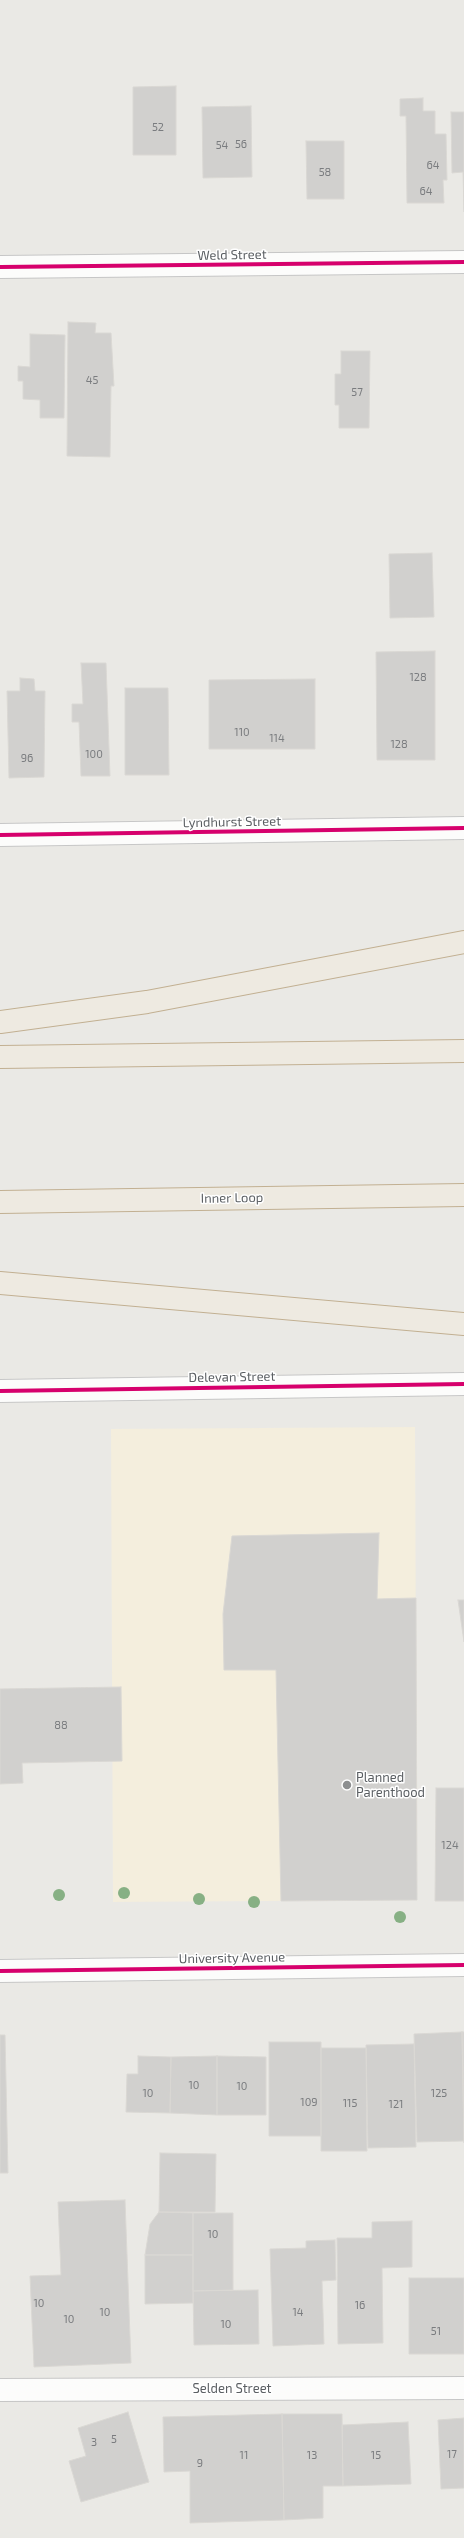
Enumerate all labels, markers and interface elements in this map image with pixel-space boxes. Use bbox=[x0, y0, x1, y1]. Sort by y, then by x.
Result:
house number: 52 bbox=[152, 120, 164, 134]
house number: 56 bbox=[235, 137, 247, 151]
house number: 54 bbox=[216, 138, 228, 152]
house number: 64 bbox=[426, 158, 440, 172]
house number: 58 bbox=[319, 165, 331, 179]
house number: 64 bbox=[419, 184, 433, 198]
street label: Weld Street bbox=[197, 247, 267, 263]
house number: 45 bbox=[86, 373, 98, 387]
house number: 57 bbox=[351, 385, 363, 399]
house number: 128 bbox=[409, 670, 427, 684]
house number: 110 bbox=[234, 725, 250, 739]
house number: 114 bbox=[269, 731, 285, 745]
house number: 128 bbox=[390, 737, 408, 751]
house number: 100 bbox=[85, 747, 103, 761]
house number: 96 bbox=[21, 751, 33, 765]
street label: Lyndhurst Street bbox=[183, 813, 281, 831]
street label: Inner Loop bbox=[201, 1190, 263, 1206]
street label: Delevan Street bbox=[188, 1368, 276, 1386]
house number: 88 bbox=[54, 1718, 68, 1732]
place label: Planned Parenthood bbox=[356, 1770, 425, 1801]
marker: Planned Parenthood bbox=[341, 1779, 353, 1791]
house number: 124 bbox=[441, 1838, 459, 1852]
street label: University Avenue bbox=[179, 1949, 285, 1967]
house number: 10 bbox=[188, 2078, 200, 2092]
house number: 10 bbox=[236, 2079, 248, 2093]
house number: 10 bbox=[142, 2086, 154, 2100]
house number: 125 bbox=[431, 2086, 447, 2100]
house number: 109 bbox=[300, 2095, 318, 2109]
house number: 115 bbox=[343, 2096, 357, 2110]
house number: 121 bbox=[389, 2097, 403, 2111]
house number: 10 bbox=[207, 2227, 219, 2241]
house number: 10 bbox=[33, 2296, 45, 2310]
house number: 16 bbox=[355, 2298, 365, 2312]
house number: 10 bbox=[99, 2305, 111, 2319]
house number: 14 bbox=[292, 2305, 304, 2319]
house number: 10 bbox=[63, 2312, 75, 2326]
house number: 10 bbox=[220, 2317, 232, 2331]
house number: 51 bbox=[431, 2324, 441, 2338]
street label: Selden Street bbox=[192, 2381, 272, 2397]
house number: 5 bbox=[111, 2432, 117, 2446]
house number: 3 bbox=[91, 2435, 97, 2449]
house number: 17 bbox=[447, 2447, 457, 2461]
house number: 11 bbox=[240, 2448, 248, 2462]
house number: 13 bbox=[307, 2448, 317, 2462]
house number: 15 bbox=[371, 2448, 381, 2462]
house number: 9 bbox=[197, 2456, 203, 2470]

